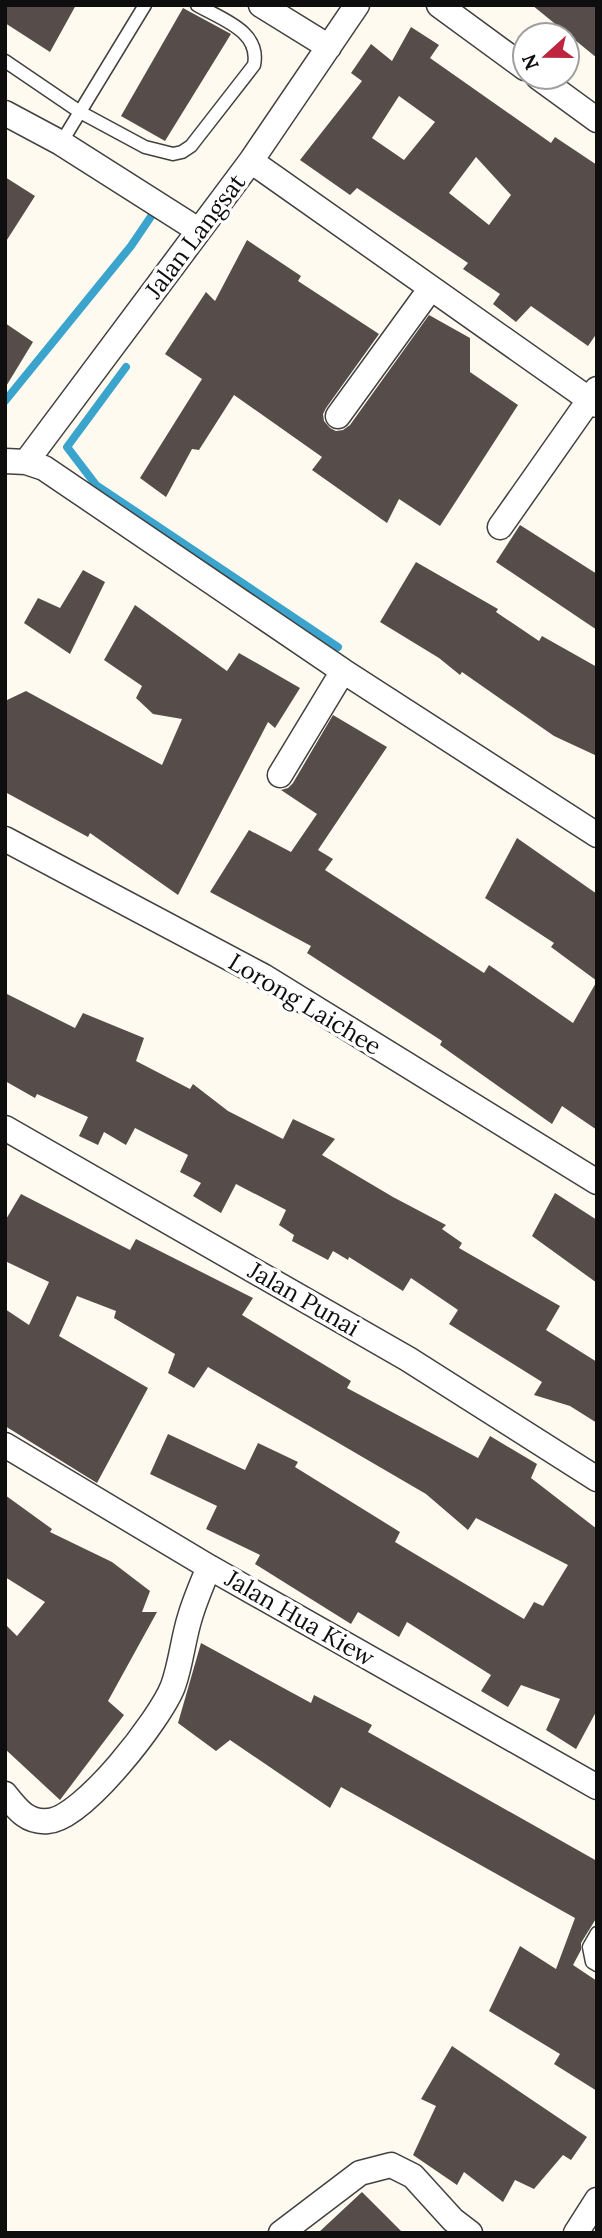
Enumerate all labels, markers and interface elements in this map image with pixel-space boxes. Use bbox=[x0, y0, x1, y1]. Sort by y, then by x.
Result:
north arrow bbox=[511, 21, 581, 91]
text: N bbox=[516, 51, 544, 73]
street label: Jalan Langsat bbox=[137, 167, 252, 305]
street label: Lorong Laichee bbox=[223, 946, 387, 1062]
street label: Jalan Punai bbox=[242, 1254, 365, 1343]
street label: Jalan Hua Kiew bbox=[219, 1562, 381, 1674]

